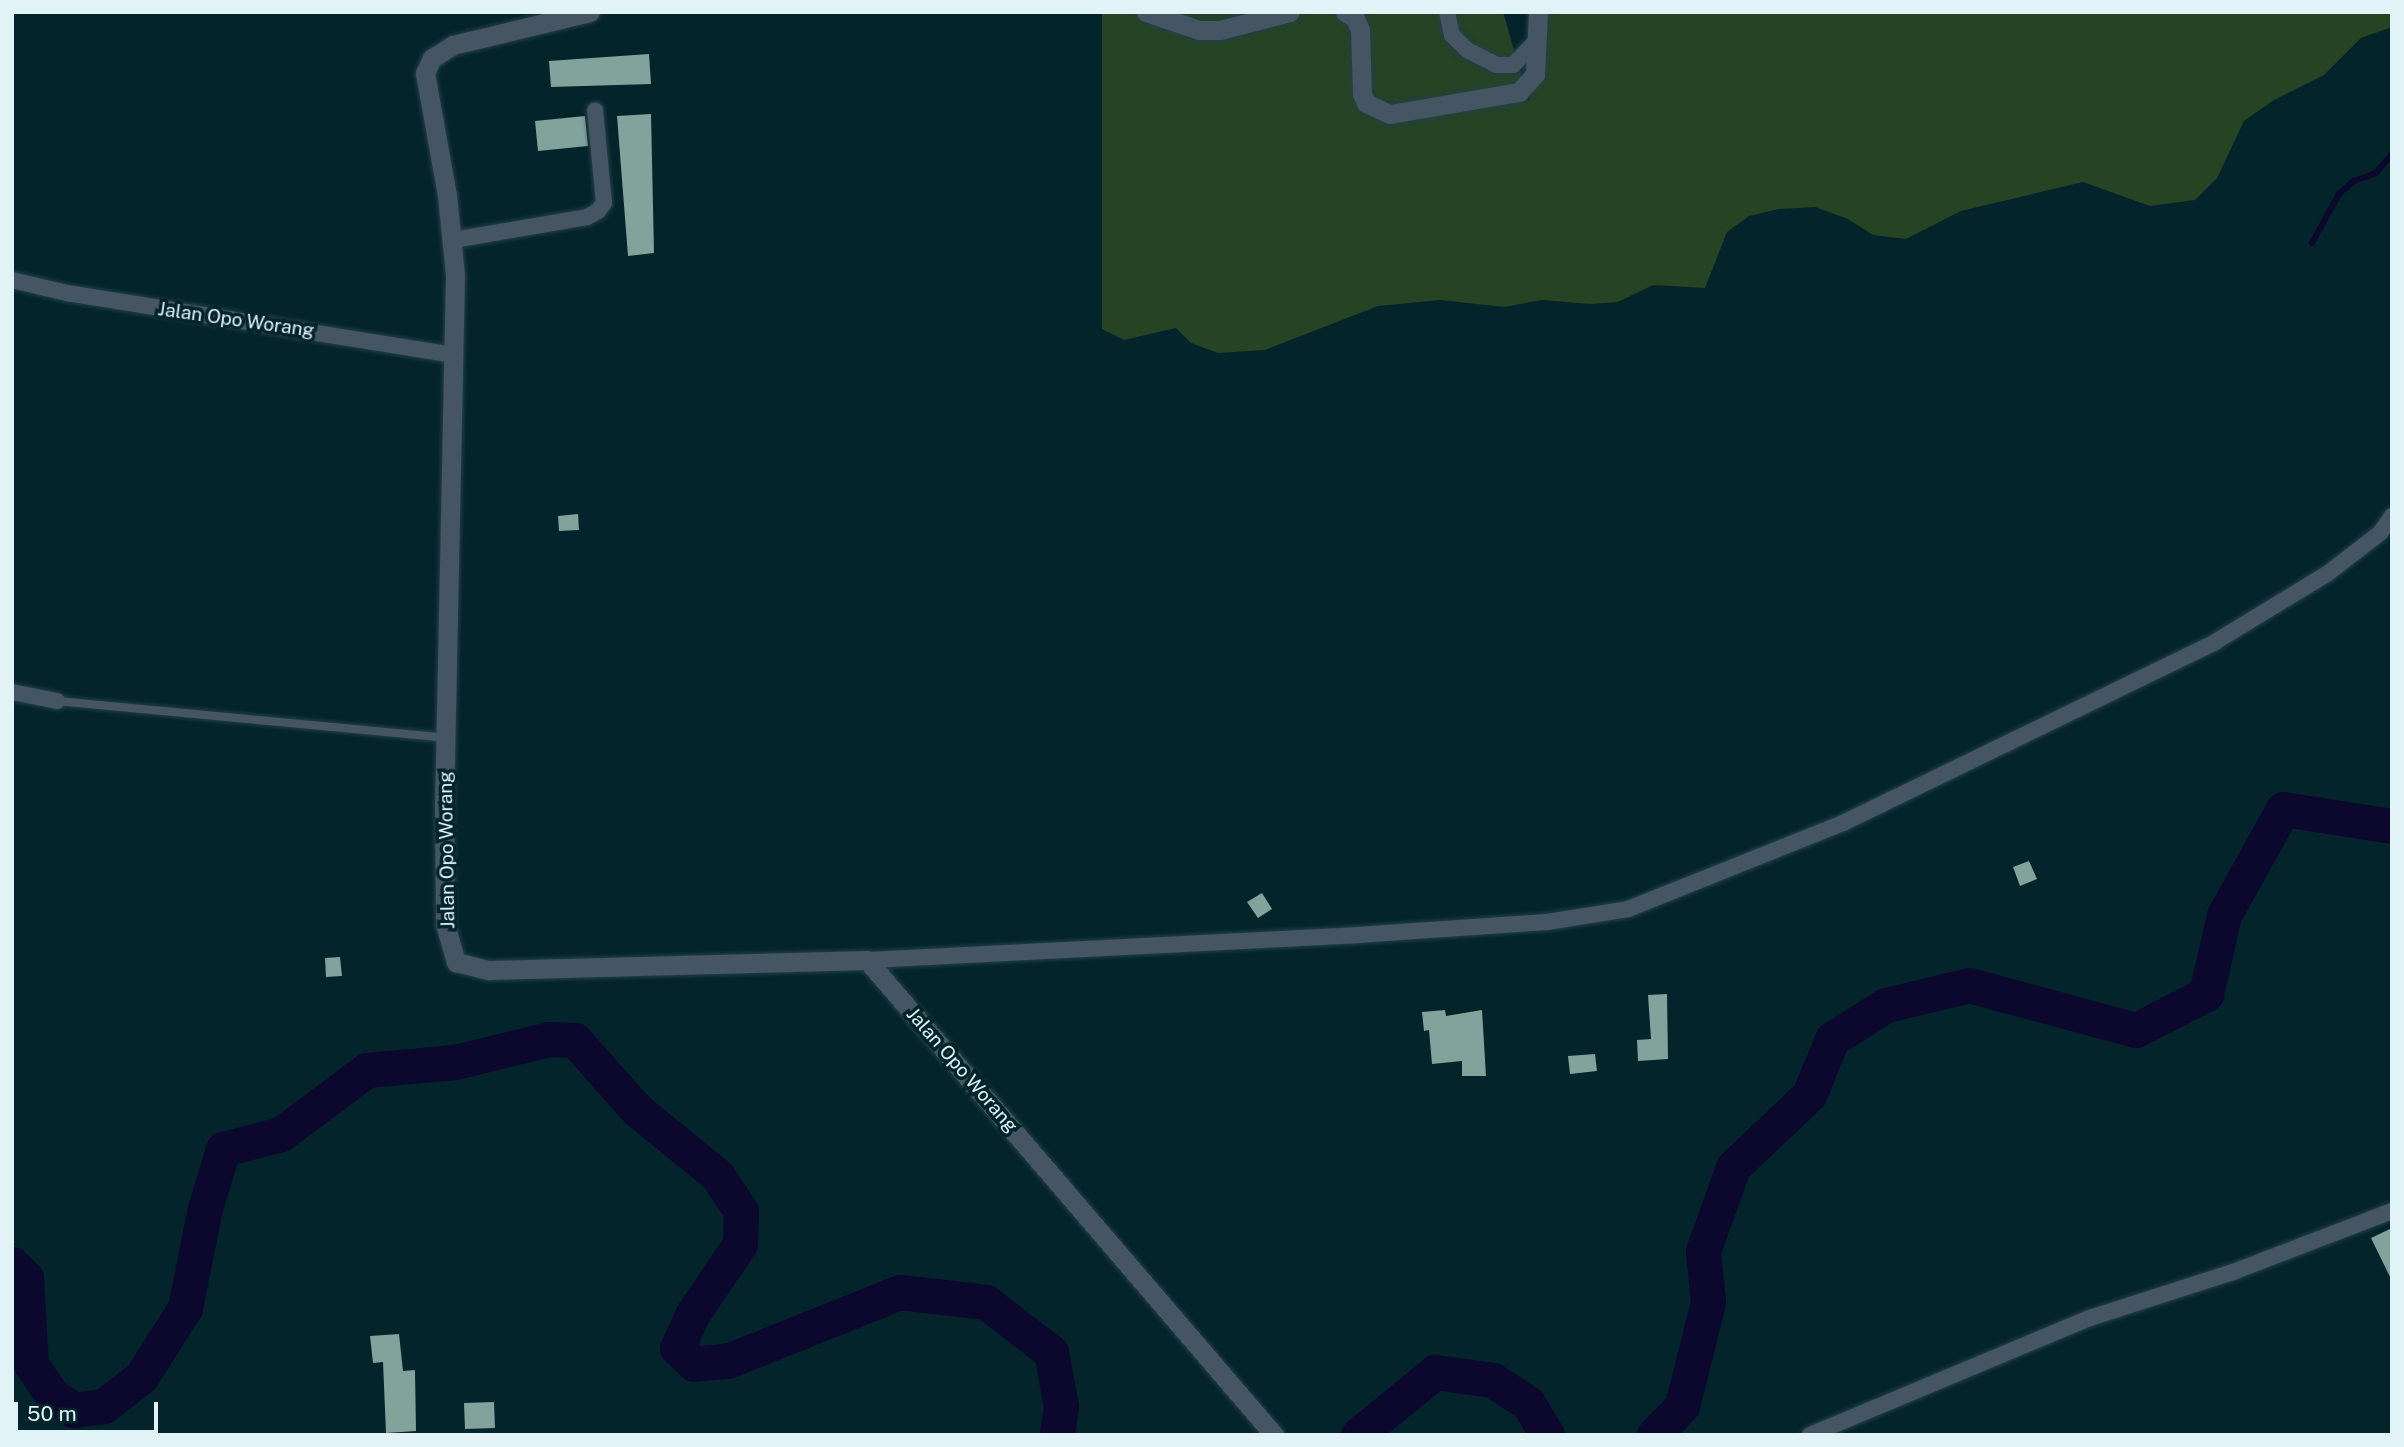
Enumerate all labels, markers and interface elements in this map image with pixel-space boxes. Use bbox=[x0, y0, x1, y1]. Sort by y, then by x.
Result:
street label: Jalan Opo Worang bbox=[156, 298, 316, 342]
street label: Jalan Opo Worang bbox=[434, 771, 460, 929]
street label: Jalan Opo Worang bbox=[901, 1003, 1023, 1137]
scale bar bbox=[18, 1388, 161, 1432]
text: 50 m bbox=[27, 1401, 77, 1426]

